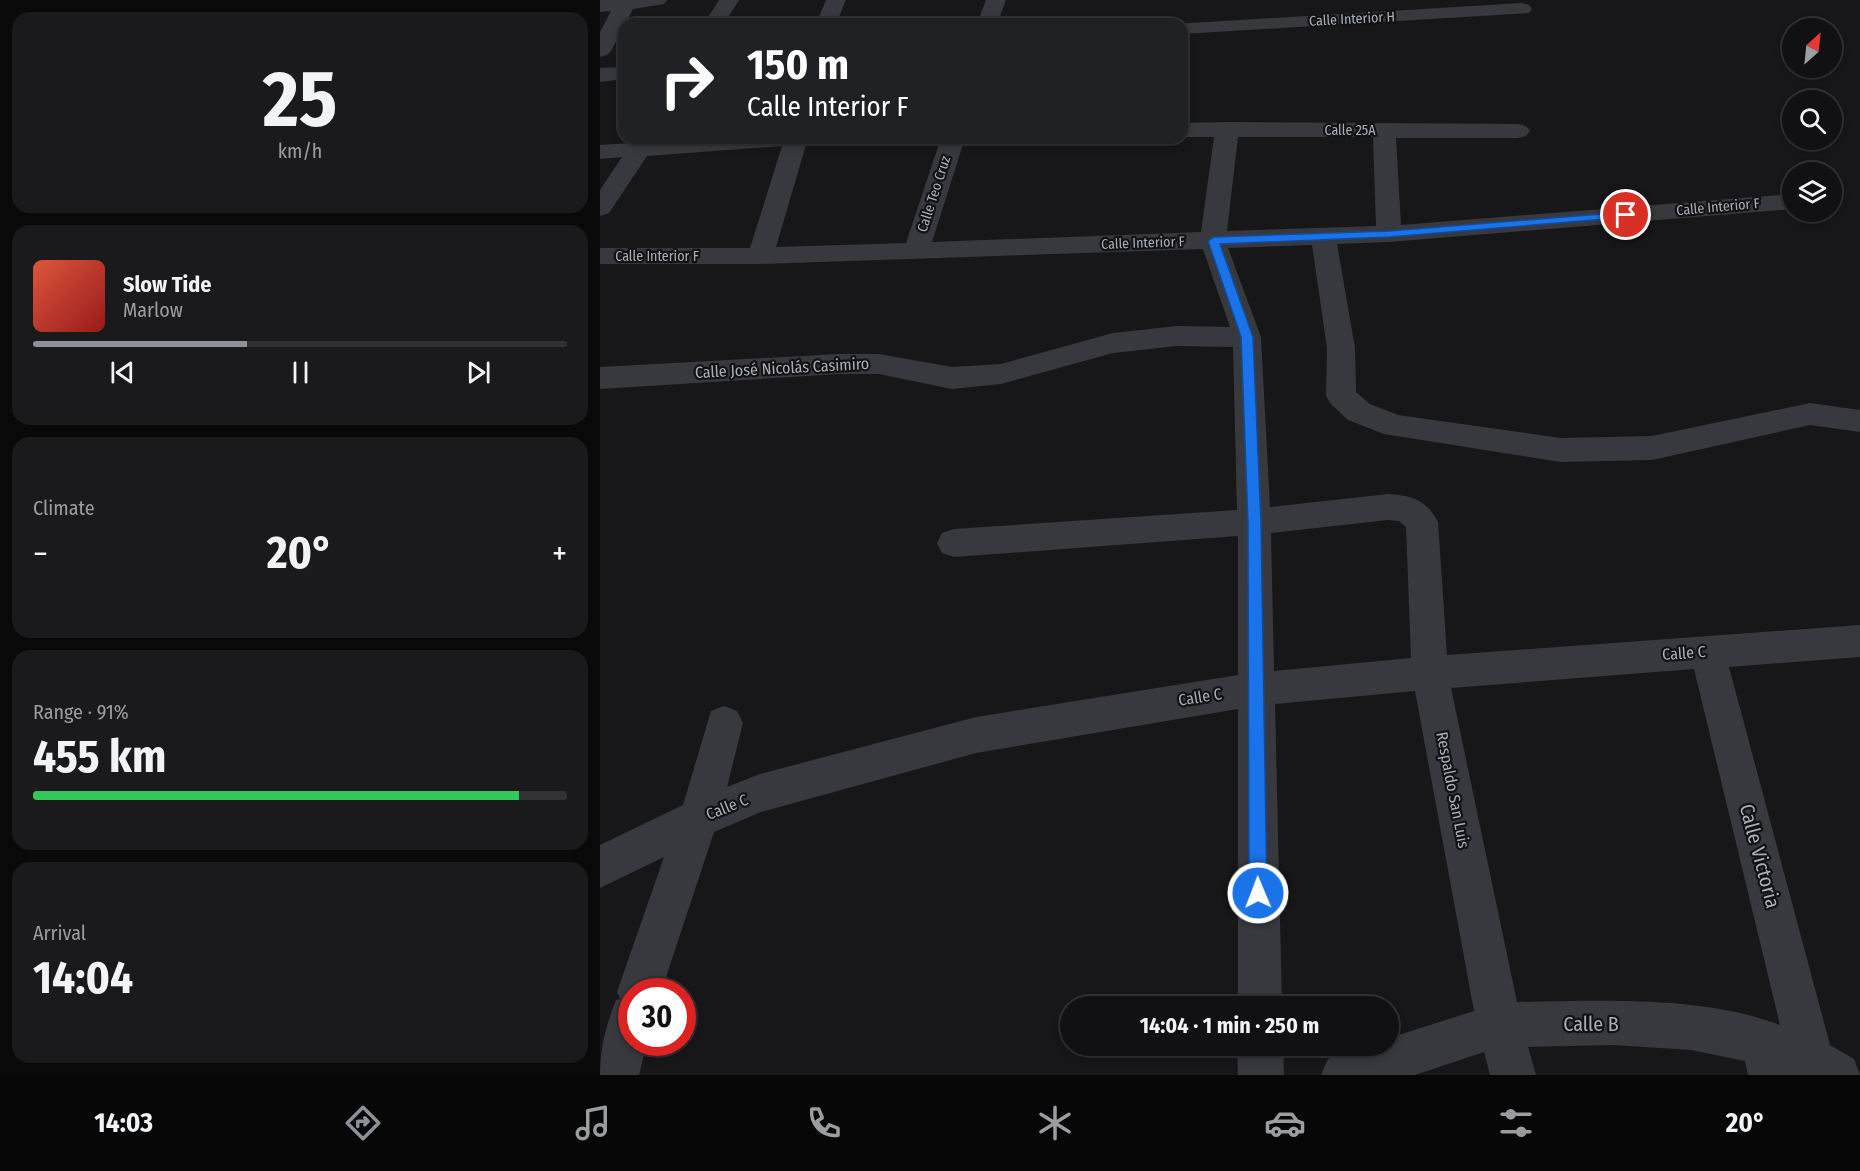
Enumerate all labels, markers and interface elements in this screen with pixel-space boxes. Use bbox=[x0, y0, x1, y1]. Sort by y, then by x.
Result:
street label: Calle Interior H bbox=[1309, 8, 1395, 30]
north arrow bbox=[1782, 18, 1842, 78]
map controls bbox=[1782, 18, 1842, 222]
text: 150 m bbox=[747, 40, 849, 90]
icon: right bbox=[648, 42, 726, 120]
text: 25 bbox=[263, 53, 337, 147]
button: search bbox=[1782, 90, 1842, 150]
text: Calle Interior F bbox=[747, 91, 908, 123]
street label: Calle 25A bbox=[1324, 122, 1376, 139]
text: km/h bbox=[278, 139, 322, 163]
street label: Calle Teo Cruz bbox=[914, 153, 954, 234]
button: layers bbox=[1782, 162, 1842, 222]
pin bbox=[1600, 189, 1651, 240]
street label: Calle Interior F bbox=[1676, 195, 1760, 219]
icon: arrive bbox=[1609, 198, 1642, 231]
street label: Calle Interior F bbox=[1101, 233, 1185, 253]
street label: Calle Interior F bbox=[615, 248, 699, 265]
text: Slow Tide bbox=[123, 271, 211, 298]
text: Marlow bbox=[123, 298, 183, 322]
street label: Calle José Nicolás Casimiro bbox=[694, 354, 870, 382]
icon: previous bbox=[106, 356, 139, 389]
icon: pause bbox=[284, 356, 317, 389]
icon: next bbox=[462, 356, 495, 389]
text: Climate bbox=[33, 496, 95, 520]
text: 20° bbox=[267, 526, 333, 580]
text: − bbox=[33, 534, 48, 574]
text: + bbox=[552, 534, 567, 574]
street label: Calle C bbox=[1661, 642, 1707, 664]
street label: Calle C bbox=[1177, 684, 1223, 710]
text: Range · 91% bbox=[33, 700, 129, 724]
text: 455 km bbox=[33, 730, 166, 784]
street label: Respaldo San Luis bbox=[1432, 730, 1474, 850]
street label: Calle C bbox=[703, 790, 751, 824]
street label: Calle Victoria bbox=[1735, 801, 1785, 911]
position arrow bbox=[1226, 861, 1290, 925]
text: Arrival bbox=[33, 921, 86, 945]
text: 14:04 bbox=[33, 951, 133, 1005]
speed limit sign: 30 bbox=[618, 978, 696, 1056]
text: 14:04 · 1 min · 250 m bbox=[1140, 1012, 1319, 1039]
street label: Calle B bbox=[1563, 1012, 1619, 1036]
icon: directions bbox=[342, 1102, 384, 1144]
icon: music bbox=[572, 1102, 614, 1144]
icon: phone bbox=[803, 1102, 845, 1144]
icon: climate bbox=[1034, 1102, 1076, 1144]
icon: car bbox=[1264, 1102, 1306, 1144]
icon: filters bbox=[1495, 1102, 1537, 1144]
text: 14:03 bbox=[94, 1107, 153, 1139]
text: 20° bbox=[1726, 1107, 1766, 1139]

